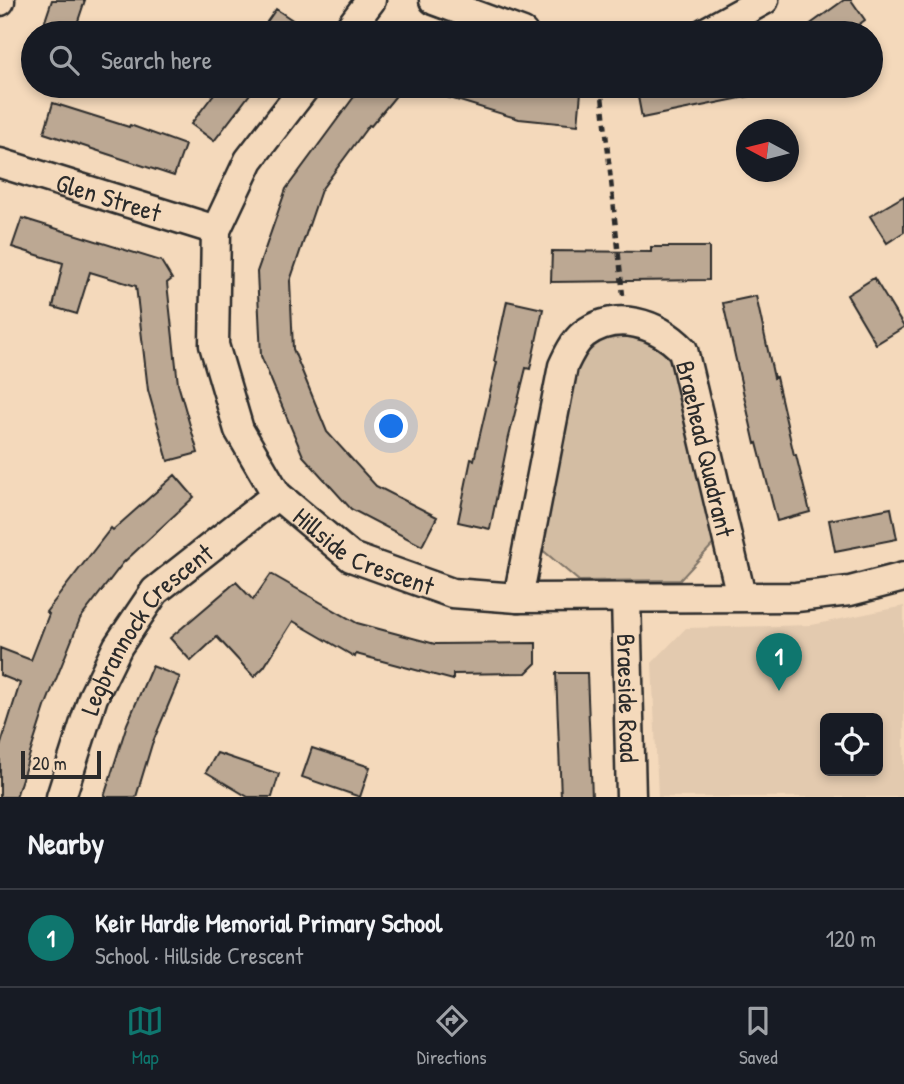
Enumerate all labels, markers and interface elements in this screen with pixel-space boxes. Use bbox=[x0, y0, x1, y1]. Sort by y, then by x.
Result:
search box bbox=[21, 21, 883, 98]
icon: search bbox=[45, 41, 83, 79]
text: Search here bbox=[101, 42, 212, 77]
north arrow bbox=[736, 119, 799, 182]
street label: Glen Street bbox=[52, 164, 167, 230]
street label: Braehead Quadrant bbox=[669, 357, 744, 541]
your location bbox=[374, 409, 408, 443]
street label: Hillside Crescent bbox=[286, 499, 440, 603]
street label: Legbrannock Crescent bbox=[71, 534, 221, 719]
street label: Braeside Road bbox=[609, 633, 648, 763]
pin: 1 bbox=[756, 633, 802, 691]
map controls bbox=[820, 713, 883, 776]
button: locate bbox=[820, 713, 883, 776]
scale bar bbox=[21, 748, 102, 780]
text: 20 m bbox=[32, 750, 67, 776]
text: Nearby bbox=[28, 823, 104, 863]
text: Keir Hardie Memorial Primary School bbox=[95, 905, 442, 940]
text: 1 bbox=[47, 923, 55, 954]
text: 120 m bbox=[826, 923, 876, 954]
text: School · Hillside Crescent bbox=[95, 940, 303, 971]
tab: Map bbox=[126, 1002, 164, 1070]
tab: Directions bbox=[417, 1002, 487, 1070]
tab: Saved bbox=[739, 1002, 778, 1070]

